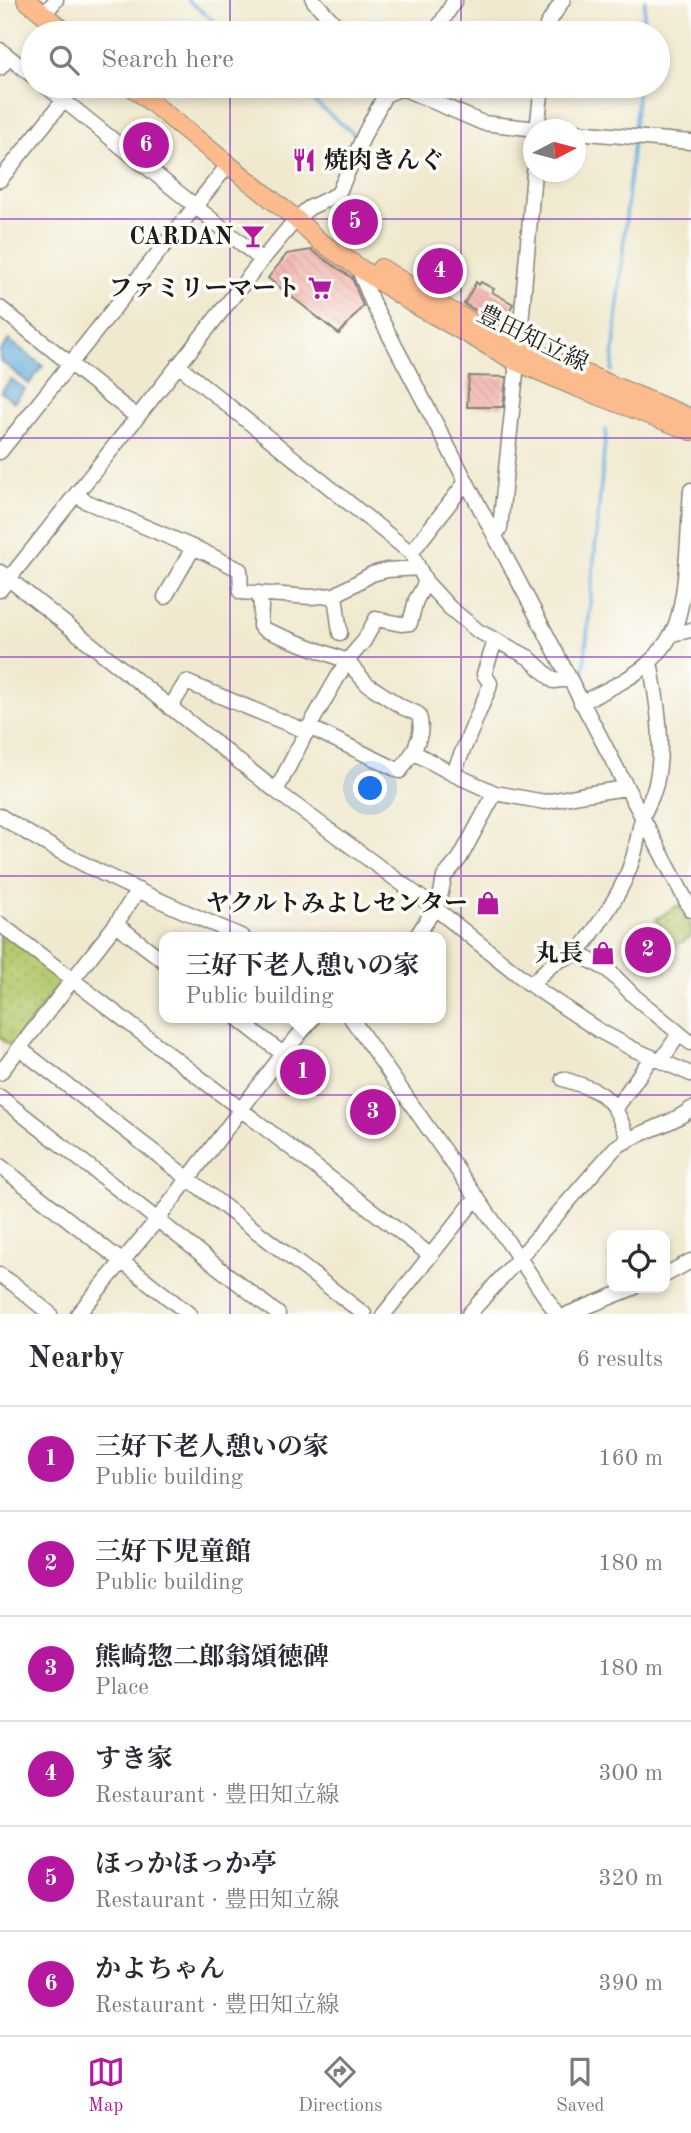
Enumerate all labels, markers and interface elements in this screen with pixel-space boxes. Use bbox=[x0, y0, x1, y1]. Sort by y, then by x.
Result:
search box bbox=[21, 21, 670, 98]
icon: search bbox=[45, 41, 83, 79]
text: Search here bbox=[101, 47, 234, 73]
pin: 6 bbox=[123, 119, 169, 171]
north arrow bbox=[523, 119, 586, 182]
restaurant icon: 焼肉きんぐ bbox=[290, 146, 318, 174]
place label: 焼肉きんぐ bbox=[324, 147, 444, 174]
pin: 5 bbox=[332, 196, 378, 248]
bar icon: CARDAN bbox=[239, 222, 267, 250]
place label: CARDAN bbox=[129, 226, 234, 250]
pin: 4 bbox=[417, 245, 463, 297]
supermarket icon: ファミリーマート bbox=[306, 274, 334, 302]
place label: ファミリーマート bbox=[108, 277, 300, 302]
street label: 豊田知立線 bbox=[473, 300, 593, 377]
your location bbox=[353, 771, 387, 805]
shop icon: ヤクルトみよしセンター bbox=[474, 889, 502, 917]
place label: ヤクルトみよしセンター bbox=[206, 891, 468, 917]
pin: 2 bbox=[625, 924, 671, 976]
popup bbox=[159, 932, 446, 1023]
shop icon: 丸長 bbox=[589, 939, 617, 967]
place label: 丸長 bbox=[535, 940, 583, 967]
text: 三好下老人憩いの家 bbox=[185, 954, 420, 980]
text: Public building bbox=[185, 985, 334, 1008]
pin: 1 bbox=[280, 1046, 326, 1098]
pin: 3 bbox=[350, 1086, 396, 1138]
map controls bbox=[607, 1230, 670, 1293]
button: locate bbox=[607, 1230, 670, 1293]
text: Nearby bbox=[28, 1344, 125, 1374]
text: 6 results bbox=[577, 1348, 663, 1371]
text: 三好下老人憩いの家 bbox=[95, 1435, 329, 1461]
text: 1 bbox=[44, 1447, 58, 1470]
text: 160 m bbox=[598, 1447, 663, 1470]
text: Public building bbox=[95, 1466, 243, 1489]
text: 三好下児童館 bbox=[95, 1540, 251, 1566]
text: 2 bbox=[44, 1552, 58, 1575]
text: 180 m bbox=[598, 1552, 663, 1575]
text: Public building bbox=[95, 1571, 243, 1594]
text: 熊崎惣二郎翁頌徳碑 bbox=[95, 1645, 329, 1671]
text: 3 bbox=[44, 1657, 58, 1680]
text: 180 m bbox=[598, 1657, 663, 1680]
text: Place bbox=[95, 1676, 149, 1699]
text: すき家 bbox=[95, 1747, 173, 1773]
text: 4 bbox=[44, 1762, 58, 1785]
text: 300 m bbox=[598, 1762, 663, 1785]
text: Restaurant · 豊田知立線 bbox=[95, 1784, 339, 1807]
text: ほっかほっか亭 bbox=[95, 1852, 277, 1878]
text: 5 bbox=[44, 1867, 58, 1890]
text: 320 m bbox=[598, 1867, 663, 1890]
text: Restaurant · 豊田知立線 bbox=[95, 1889, 339, 1912]
text: かよちゃん bbox=[95, 1957, 225, 1983]
text: 6 bbox=[44, 1972, 58, 1995]
text: 390 m bbox=[598, 1972, 663, 1995]
text: Restaurant · 豊田知立線 bbox=[95, 1994, 339, 2017]
tab: Map bbox=[87, 2053, 125, 2118]
tab: Directions bbox=[298, 2053, 383, 2118]
tab: Saved bbox=[556, 2053, 604, 2118]

